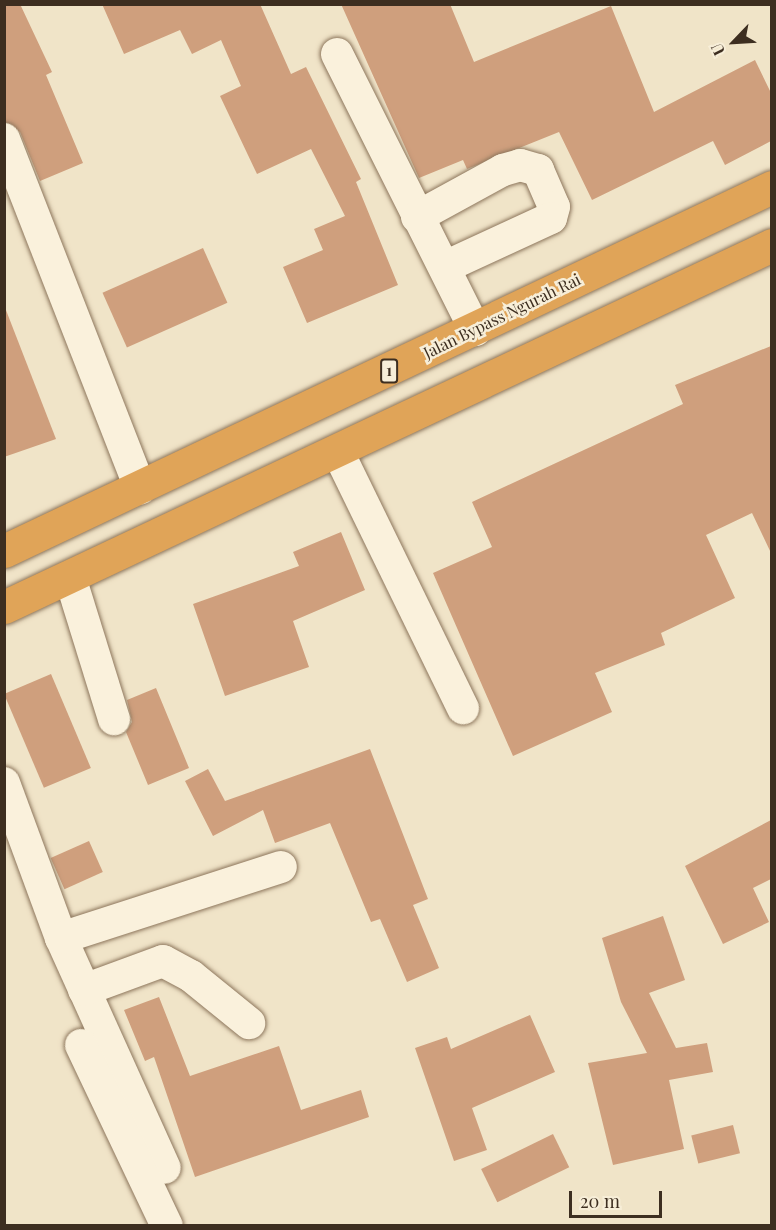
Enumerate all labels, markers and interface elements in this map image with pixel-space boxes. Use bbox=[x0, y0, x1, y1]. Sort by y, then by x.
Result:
north arrow bbox=[704, 12, 764, 72]
text: U bbox=[705, 40, 729, 59]
street label: Jalan Bypass Ngurah Rai bbox=[420, 270, 584, 362]
road number: 1 bbox=[380, 359, 398, 383]
scale bar bbox=[572, 1179, 665, 1217]
text: 20 m bbox=[580, 1189, 620, 1213]

